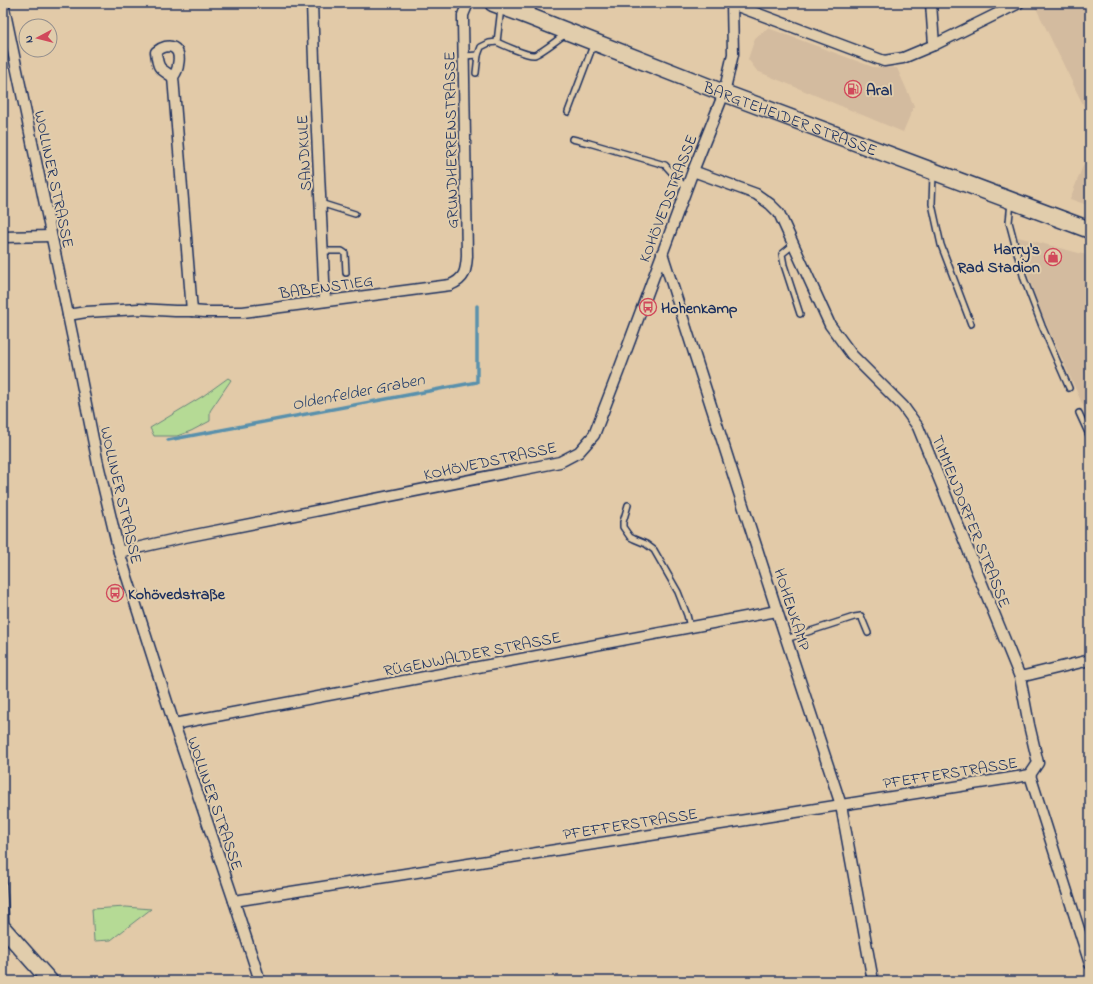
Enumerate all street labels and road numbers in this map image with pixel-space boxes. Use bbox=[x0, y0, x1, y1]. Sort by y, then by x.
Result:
street label: GRUNDHERRENSTRASSE bbox=[438, 51, 466, 229]
street label: BARGTEHEIDER STRASSE bbox=[698, 76, 880, 163]
street label: WOLLINER STRASSE bbox=[27, 108, 79, 251]
street label: SANDKULE bbox=[291, 114, 319, 192]
street label: KOHÖVEDSTRASSE bbox=[633, 131, 704, 266]
street label: BABENSTIEG bbox=[277, 269, 375, 307]
street label: WOLLINER STRASSE bbox=[93, 424, 148, 566]
street label: TIMMENDORFER STRASSE bbox=[925, 432, 1016, 612]
street label: KOHÖVEDSTRASSE bbox=[422, 436, 559, 488]
street label: HOHENKAMP bbox=[767, 565, 816, 655]
street label: RÜGENWALDER STRASSE bbox=[382, 626, 563, 684]
street label: WOLLINER STRASSE bbox=[180, 733, 248, 874]
street label: PFEFFERSTRASSE bbox=[881, 751, 1019, 796]
street label: PFEFFERSTRASSE bbox=[561, 802, 699, 847]

